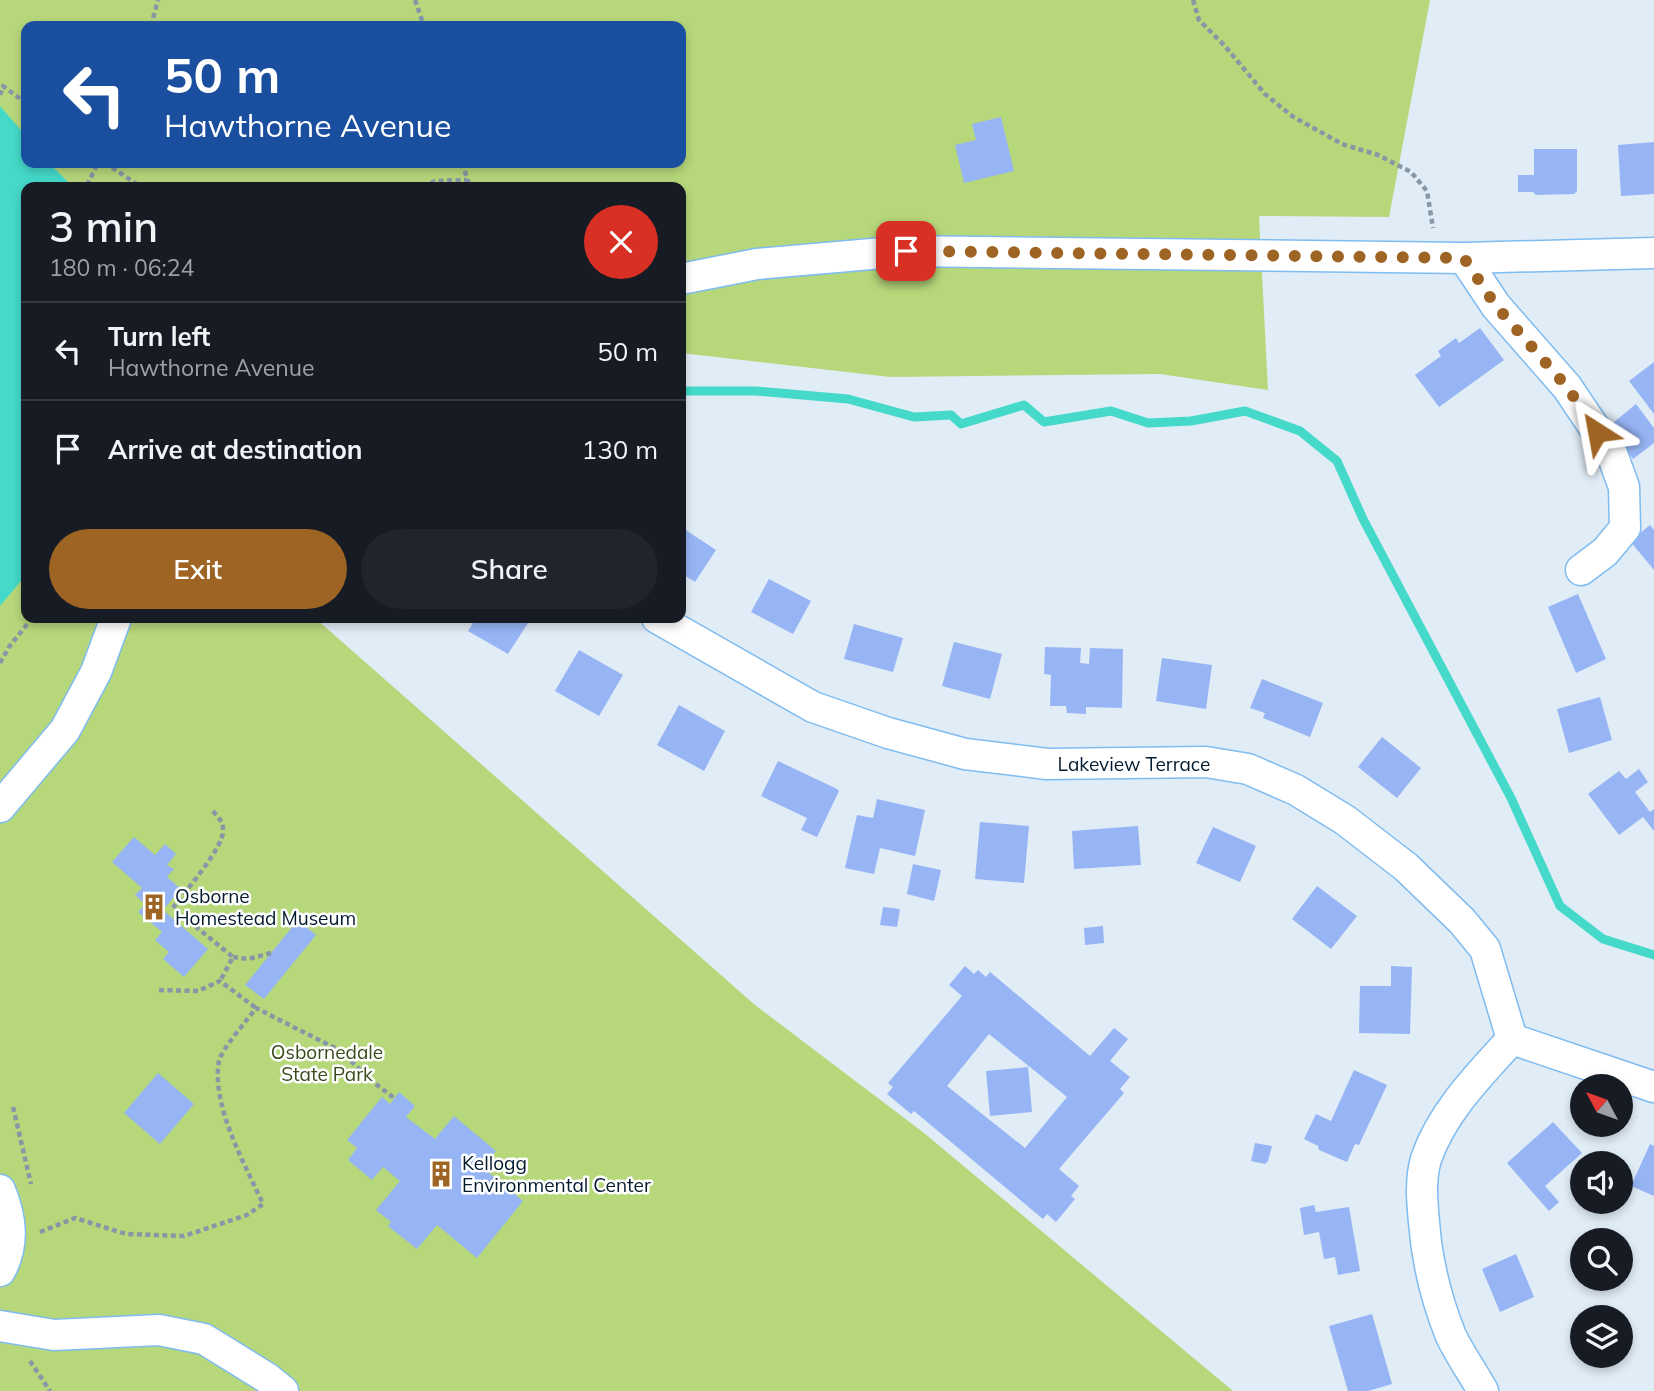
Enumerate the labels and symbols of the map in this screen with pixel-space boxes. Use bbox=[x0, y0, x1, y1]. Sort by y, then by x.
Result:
pin bbox=[876, 221, 936, 281]
position arrow bbox=[1560, 395, 1634, 469]
street label: Lakeview Terrace bbox=[1058, 752, 1210, 776]
place label: Osborne Homestead Museum bbox=[175, 884, 356, 930]
building icon: Osborne Homestead Museum bbox=[139, 892, 169, 922]
park label: Osbornedale State Park bbox=[271, 1040, 383, 1086]
north arrow bbox=[1570, 1074, 1633, 1138]
place label: Kellogg Environmental Center bbox=[462, 1151, 651, 1197]
building icon: Kellogg Environmental Center bbox=[426, 1159, 456, 1189]

